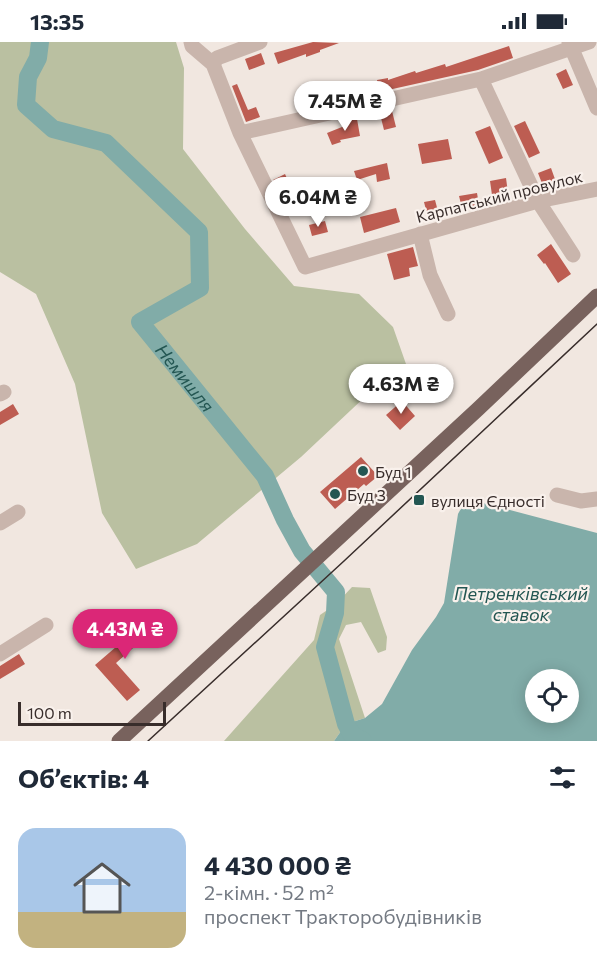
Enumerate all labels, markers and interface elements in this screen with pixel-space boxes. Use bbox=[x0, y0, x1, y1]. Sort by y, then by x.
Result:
text: 13:35 bbox=[30, 8, 84, 35]
pin: 7.45M ₴ bbox=[290, 81, 400, 132]
text: 7.45M ₴ bbox=[308, 88, 382, 112]
street label: Карпатський провулок bbox=[414, 166, 585, 226]
pin: 6.04M ₴ bbox=[263, 177, 373, 228]
text: 6.04M ₴ bbox=[279, 184, 357, 208]
water label: Немишля bbox=[151, 339, 219, 416]
pin: 4.63M ₴ bbox=[346, 364, 456, 415]
text: 4.63M ₴ bbox=[363, 371, 439, 395]
place label: Буд 1 bbox=[375, 462, 412, 481]
marker: Буд 1 bbox=[356, 464, 370, 478]
place label: Буд 3 bbox=[347, 485, 386, 504]
marker: Буд 3 bbox=[328, 487, 342, 501]
place label: вулиця Єдності bbox=[431, 491, 545, 510]
marker: вулиця Єдності bbox=[412, 493, 426, 507]
water label: Петренківський ставок bbox=[454, 582, 589, 625]
pin: 4.43M ₴ bbox=[70, 609, 180, 660]
text: 4.43M ₴ bbox=[87, 616, 163, 640]
map controls bbox=[525, 669, 579, 723]
button: locate bbox=[525, 669, 579, 723]
scale bar bbox=[18, 699, 166, 726]
text: 100 m bbox=[27, 703, 72, 722]
icon: filters bbox=[546, 761, 579, 794]
text: Об’єктів: 4 bbox=[18, 762, 149, 793]
text: 4 430 000 ₴ bbox=[204, 849, 351, 880]
icon: home bbox=[66, 852, 138, 924]
text: 2-кімн. · 52 m² bbox=[204, 880, 334, 904]
text: проспект Тракторобудівників bbox=[204, 904, 482, 928]

